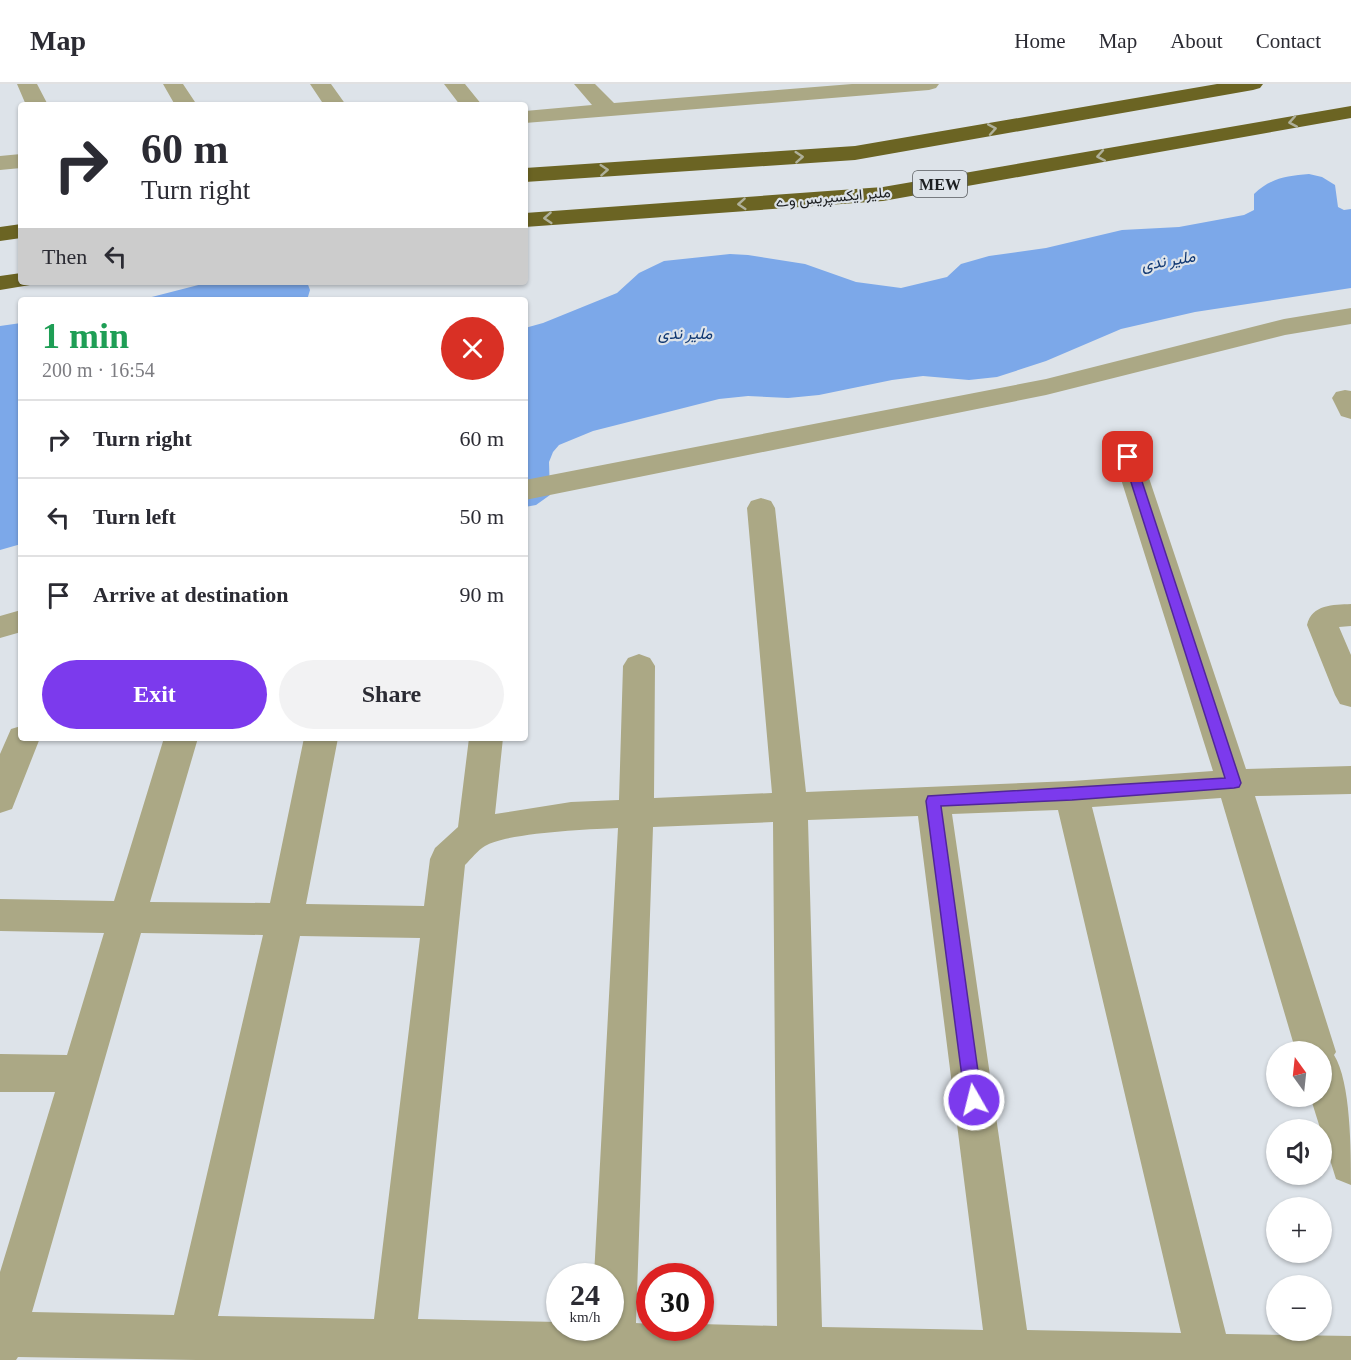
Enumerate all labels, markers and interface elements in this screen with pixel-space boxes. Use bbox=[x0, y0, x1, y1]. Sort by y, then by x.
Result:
text: Map bbox=[30, 25, 86, 56]
text: Home bbox=[1014, 29, 1066, 53]
text: Map bbox=[1099, 29, 1137, 53]
text: About bbox=[1170, 29, 1223, 53]
text: Contact bbox=[1256, 29, 1321, 53]
one-way arrow bbox=[1289, 115, 1299, 128]
one-way arrow bbox=[987, 124, 996, 136]
icon: right bbox=[42, 126, 120, 204]
text: 60 m bbox=[141, 126, 229, 172]
one-way arrow bbox=[1097, 149, 1106, 161]
one-way arrow bbox=[794, 151, 803, 164]
one-way arrow bbox=[600, 164, 609, 177]
road number: MEW bbox=[913, 171, 967, 197]
text: Turn right bbox=[141, 175, 250, 205]
street label: ملیر ایکسپریس وے bbox=[775, 184, 891, 212]
one-way arrow bbox=[737, 197, 747, 210]
one-way arrow bbox=[543, 212, 552, 225]
icon: left bbox=[99, 240, 132, 273]
text: Then bbox=[42, 244, 87, 269]
water label: ملیر ندی bbox=[1140, 247, 1197, 276]
text: 1 min bbox=[42, 316, 129, 356]
button: close bbox=[441, 317, 504, 380]
water label: ملیر ندی bbox=[658, 325, 713, 344]
text: 200 m · 16:54 bbox=[42, 359, 155, 381]
icon: right bbox=[42, 423, 75, 456]
text: Turn right bbox=[93, 426, 192, 451]
text: 60 m bbox=[459, 426, 504, 451]
pin bbox=[1102, 431, 1153, 482]
icon: arrive bbox=[1111, 440, 1144, 473]
icon: left bbox=[42, 501, 75, 534]
text: Turn left bbox=[93, 504, 176, 529]
text: 50 m bbox=[459, 504, 504, 529]
icon: arrive bbox=[42, 579, 75, 612]
text: Arrive at destination bbox=[93, 582, 289, 607]
text: 90 m bbox=[459, 582, 504, 607]
button: Exit bbox=[42, 660, 267, 729]
button: Share bbox=[279, 660, 504, 729]
north arrow bbox=[1266, 1041, 1332, 1107]
map controls bbox=[1266, 1041, 1332, 1341]
position arrow bbox=[942, 1068, 1006, 1132]
button: sound bbox=[1266, 1119, 1332, 1185]
button: + bbox=[1266, 1197, 1332, 1263]
speed limit sign: 30 bbox=[636, 1263, 714, 1341]
button: − bbox=[1266, 1275, 1332, 1341]
text: 24 bbox=[570, 1278, 600, 1311]
text: km/h bbox=[570, 1309, 600, 1325]

